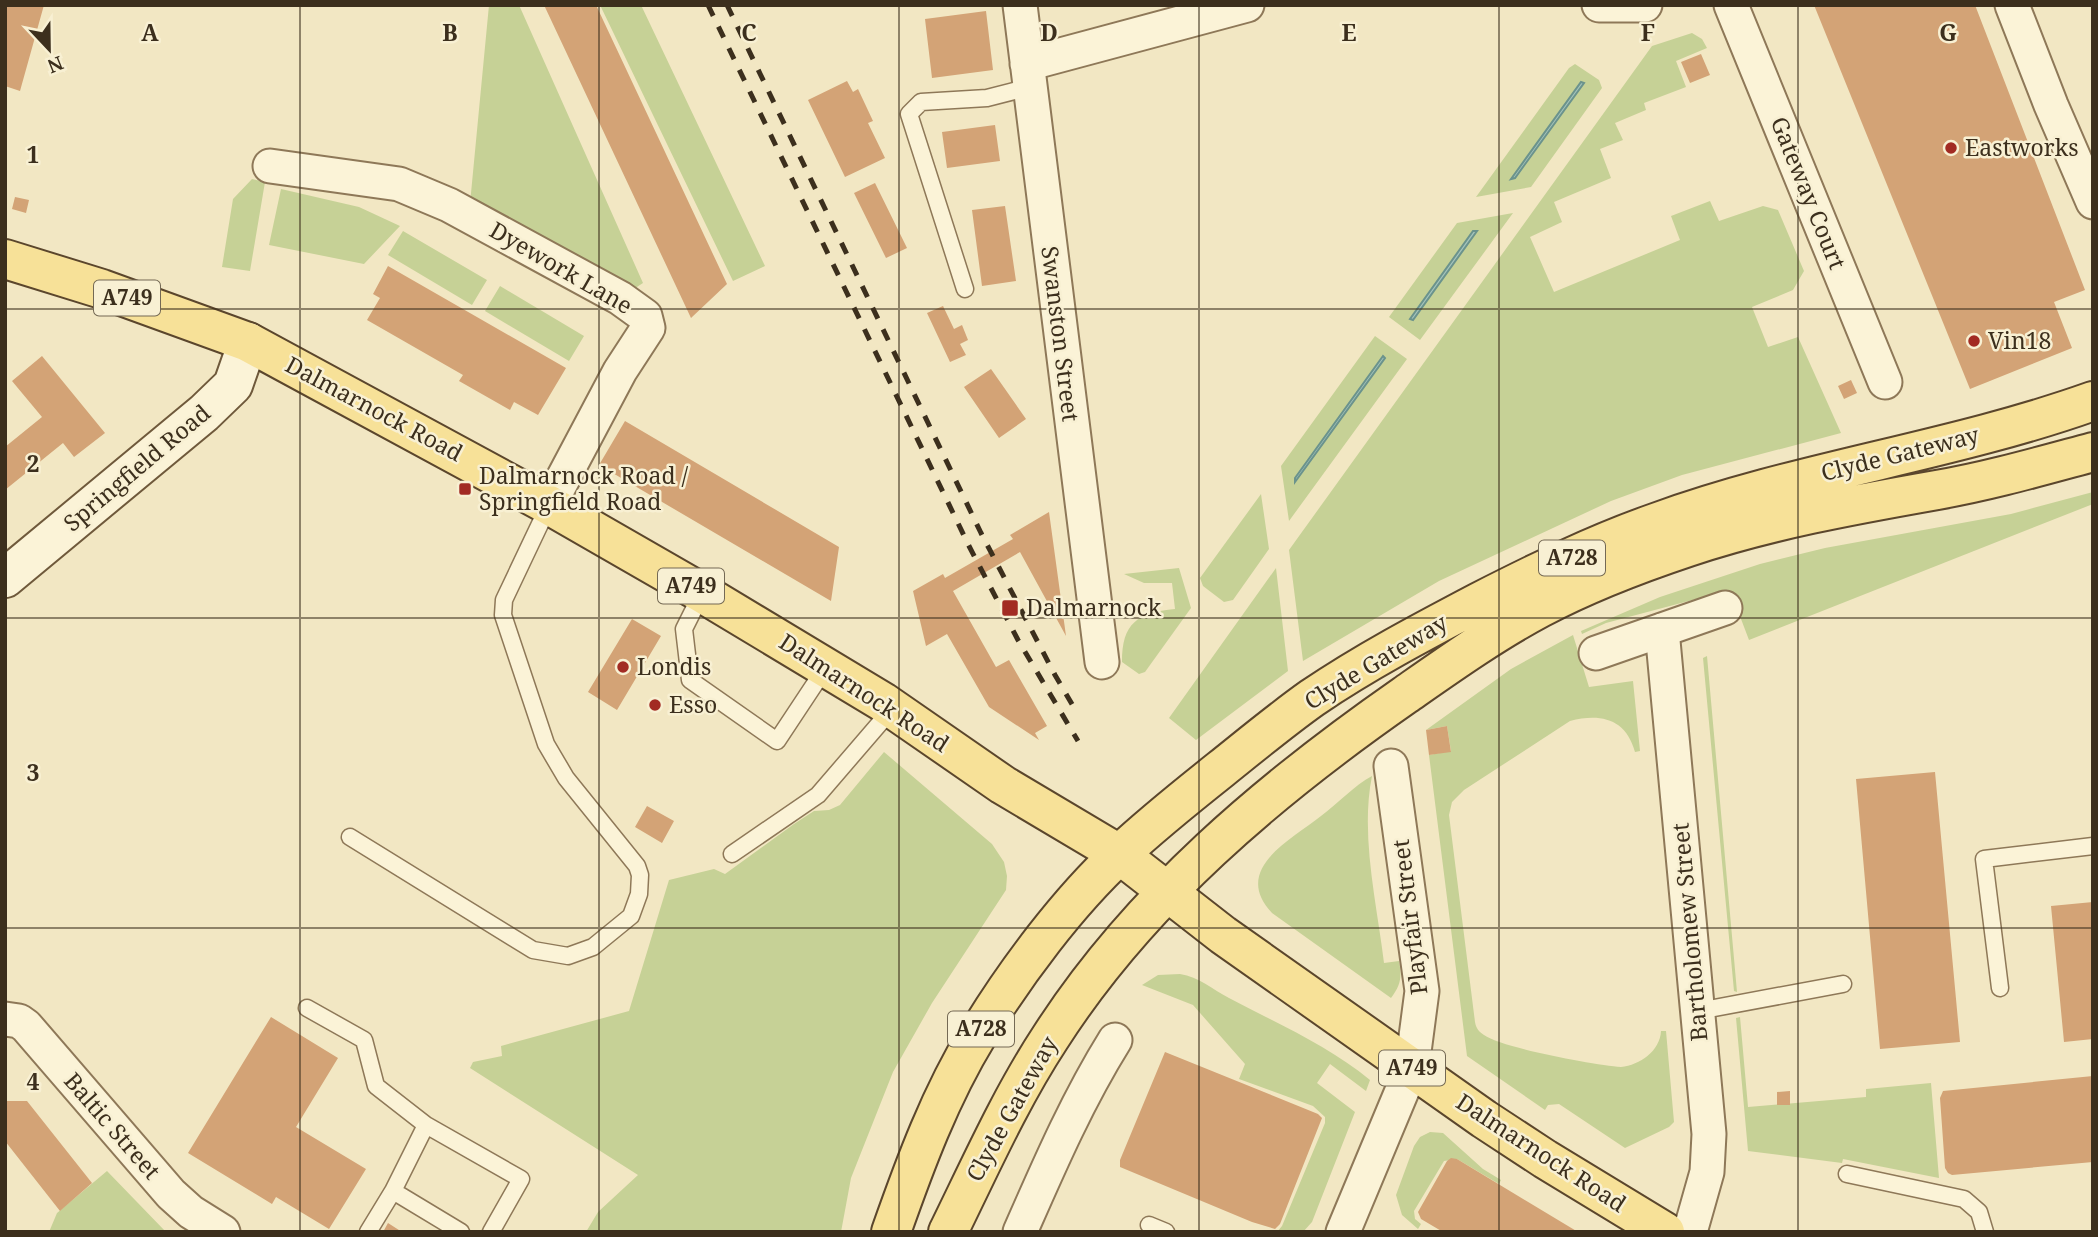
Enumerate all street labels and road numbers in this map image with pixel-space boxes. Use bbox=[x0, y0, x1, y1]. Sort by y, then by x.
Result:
street label: Gateway Court bbox=[1764, 112, 1854, 274]
street label: Dyework Lane bbox=[484, 213, 639, 321]
street label: Swanston Street bbox=[1034, 244, 1088, 423]
road number: A749 bbox=[94, 280, 160, 316]
street label: Dalmarnock Road bbox=[280, 348, 469, 468]
street label: Springfield Road bbox=[56, 396, 216, 538]
street label: Clyde Gateway bbox=[1817, 418, 1982, 488]
road number: A728 bbox=[1539, 540, 1605, 576]
road number: A749 bbox=[658, 568, 724, 604]
street label: Clyde Gateway bbox=[1298, 606, 1453, 717]
street label: Dalmarnock Road bbox=[773, 625, 956, 759]
street label: Bartholomew Street bbox=[1664, 822, 1714, 1043]
street label: Playfair Street bbox=[1384, 838, 1434, 997]
road number: A728 bbox=[948, 1012, 1014, 1046]
street label: Clyde Gateway bbox=[958, 1030, 1064, 1187]
road number: A749 bbox=[1379, 1050, 1445, 1086]
street label: Baltic Street bbox=[57, 1065, 168, 1186]
street label: Dalmarnock Road bbox=[1450, 1085, 1633, 1219]

